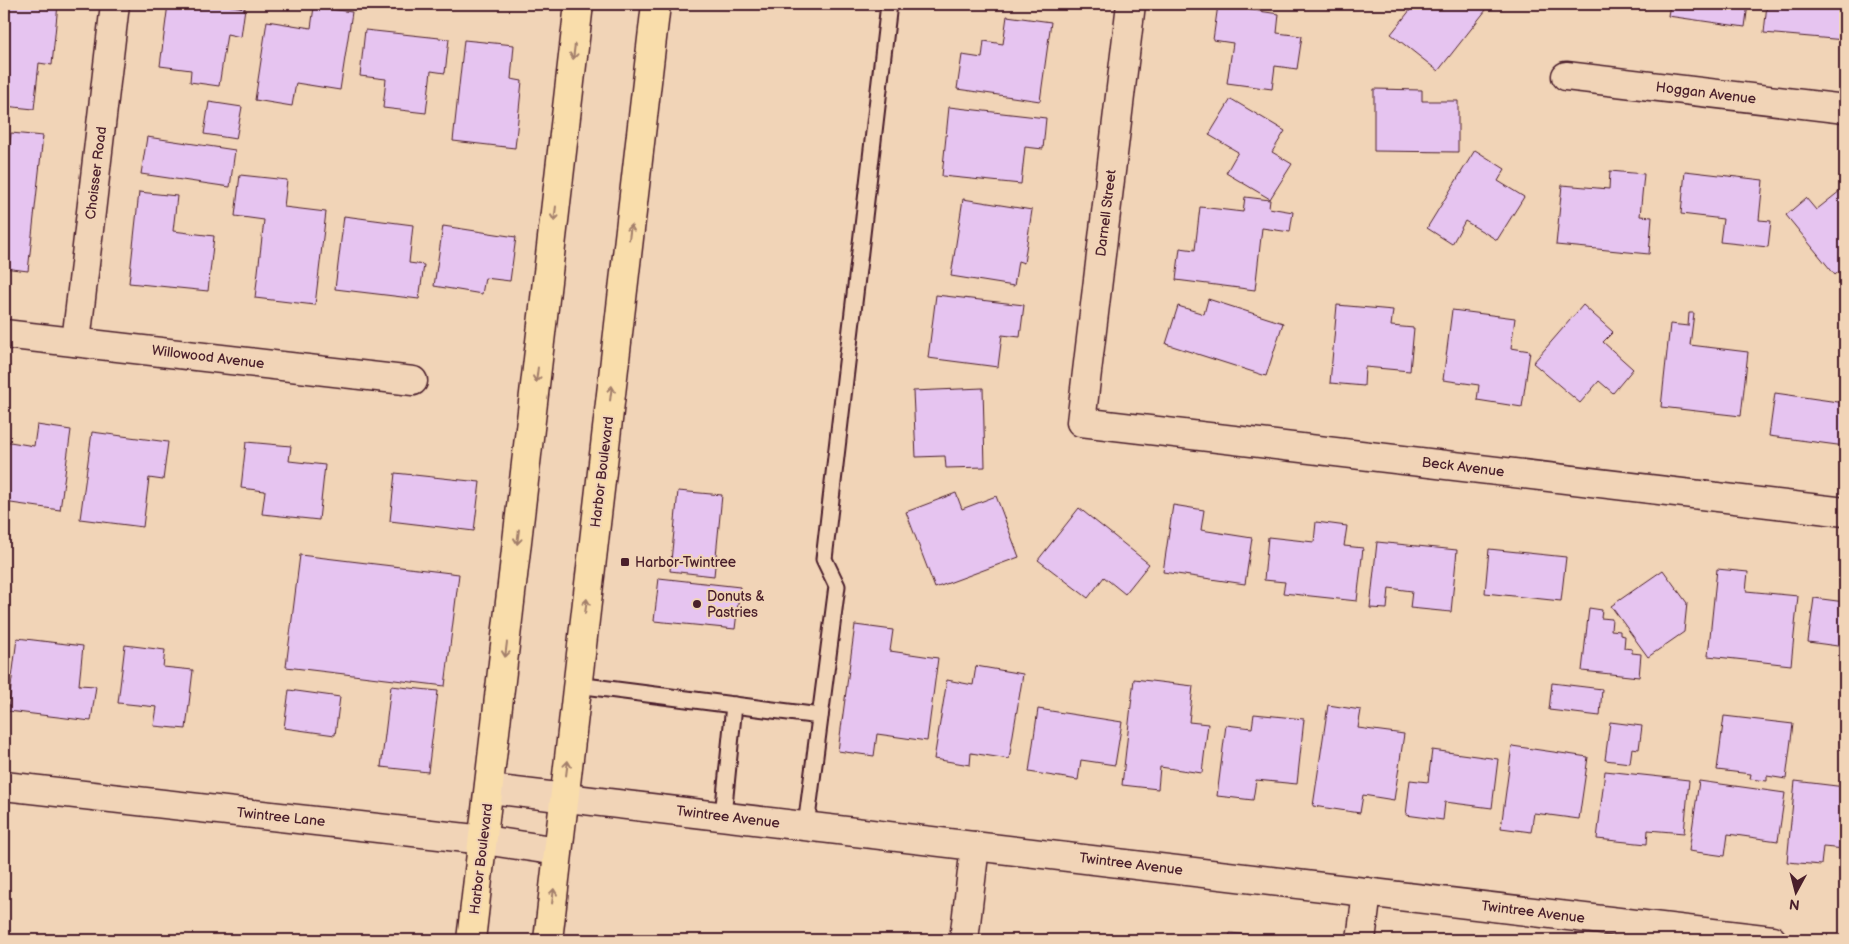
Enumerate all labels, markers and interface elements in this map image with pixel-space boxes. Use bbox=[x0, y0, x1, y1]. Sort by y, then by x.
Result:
one-way arrow bbox=[569, 44, 579, 60]
street label: Hoggan Avenue bbox=[1655, 78, 1757, 108]
street label: Choisser Road bbox=[82, 125, 110, 221]
street label: Darnell Street bbox=[1092, 168, 1120, 257]
one-way arrow bbox=[550, 205, 560, 221]
one-way arrow bbox=[625, 224, 635, 240]
street label: Willowood Avenue bbox=[151, 342, 265, 372]
one-way arrow bbox=[532, 367, 542, 383]
one-way arrow bbox=[606, 385, 616, 401]
street label: Harbor Boulevard bbox=[587, 416, 617, 528]
street label: Beck Avenue bbox=[1421, 454, 1505, 480]
one-way arrow bbox=[514, 528, 523, 544]
place label: Harbor-Twintree bbox=[635, 554, 736, 571]
marker: Harbor-Twintree bbox=[619, 556, 631, 568]
place label: Donuts & Pastries bbox=[707, 588, 765, 621]
marker: Donuts & Pastries bbox=[691, 598, 703, 610]
one-way arrow bbox=[581, 599, 591, 615]
one-way arrow bbox=[501, 641, 511, 657]
one-way arrow bbox=[562, 760, 572, 776]
street label: Twintree Avenue bbox=[675, 802, 781, 832]
street label: Harbor Boulevard bbox=[466, 803, 496, 915]
street label: Twintree Lane bbox=[236, 804, 326, 830]
street label: Twintree Avenue bbox=[1078, 849, 1184, 879]
north arrow bbox=[1772, 866, 1822, 916]
one-way arrow bbox=[548, 888, 558, 904]
text: N bbox=[1788, 895, 1801, 913]
street label: Twintree Avenue bbox=[1480, 897, 1586, 927]

